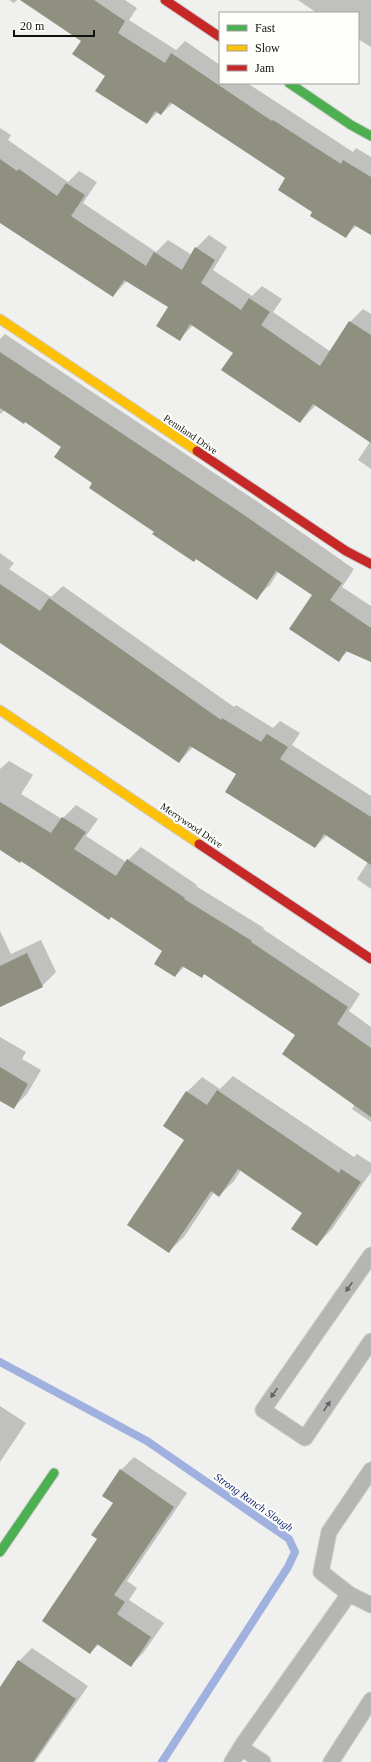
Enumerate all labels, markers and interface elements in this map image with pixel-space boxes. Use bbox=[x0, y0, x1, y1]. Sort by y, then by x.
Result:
scale bar bbox=[14, 12, 94, 38]
legend bbox=[219, 12, 359, 84]
text: 20 m bbox=[20, 19, 45, 33]
text: Fast bbox=[255, 21, 276, 35]
text: Slow bbox=[255, 41, 280, 55]
text: Jam bbox=[255, 61, 275, 75]
street label: Pennland Drive bbox=[162, 412, 220, 457]
street label: Merrywood Drive bbox=[159, 801, 225, 851]
one-way arrow bbox=[345, 1282, 353, 1292]
one-way arrow bbox=[270, 1388, 278, 1399]
one-way arrow bbox=[323, 1400, 331, 1411]
water label: Strong Ranch Slough bbox=[212, 1470, 296, 1534]

